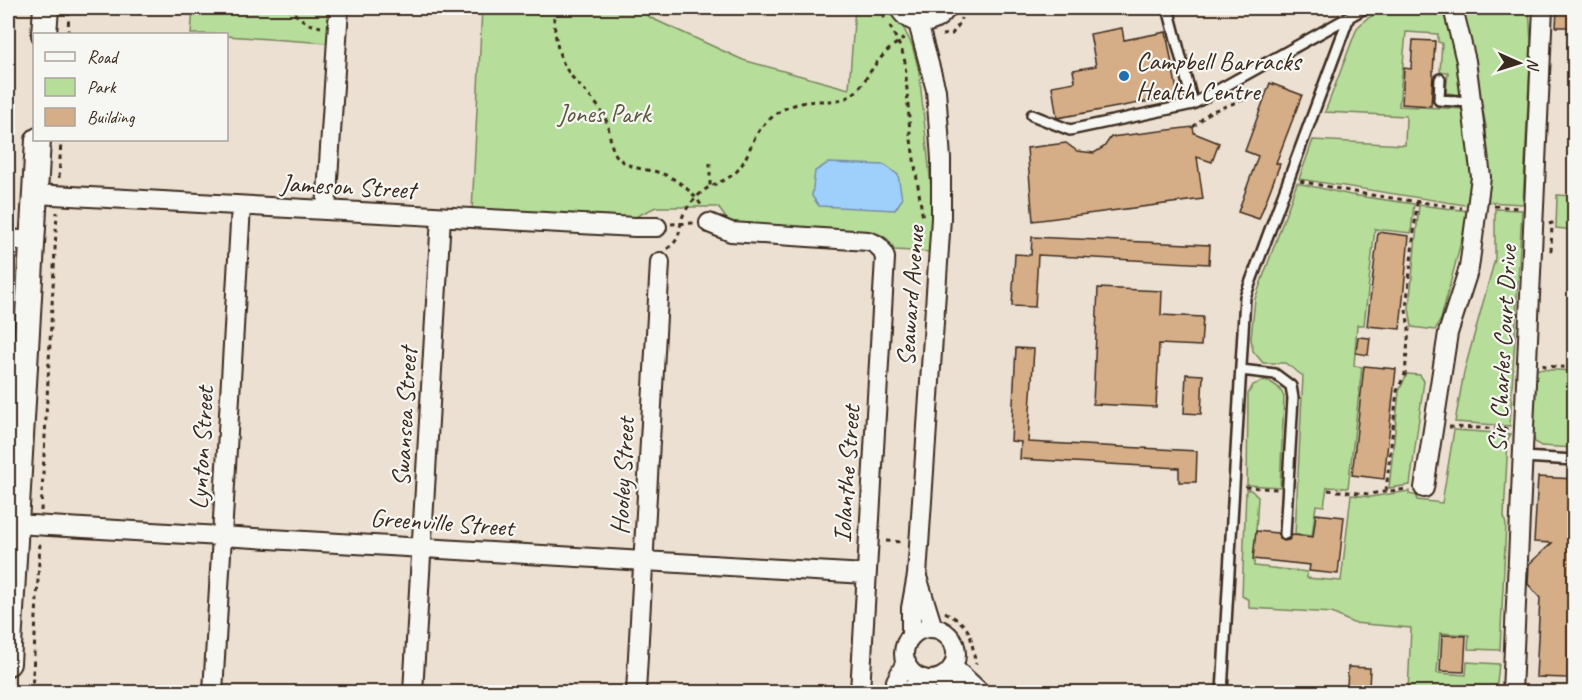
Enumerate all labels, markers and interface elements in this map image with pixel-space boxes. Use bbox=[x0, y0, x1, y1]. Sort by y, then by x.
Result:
legend bbox=[33, 33, 228, 141]
north arrow bbox=[1489, 33, 1549, 93]
place label: Campbell Barracks Health Centre bbox=[1136, 45, 1303, 108]
text: Road bbox=[87, 46, 120, 68]
text: N bbox=[1523, 58, 1543, 72]
marker: Campbell Barracks Health Centre bbox=[1117, 69, 1131, 83]
text: Park bbox=[87, 76, 117, 98]
park label: Jones Park bbox=[556, 97, 653, 130]
text: Building bbox=[87, 106, 136, 128]
street label: Jameson Street bbox=[278, 166, 419, 207]
street label: Seaward Avenue bbox=[889, 223, 932, 367]
street label: Sir Charles Court Drive bbox=[1481, 242, 1525, 453]
street label: Swansea Street bbox=[384, 343, 425, 487]
street label: Lynton Street bbox=[182, 383, 221, 510]
street label: Iolanthe Street bbox=[825, 402, 868, 544]
street label: Hooley Street bbox=[603, 414, 642, 535]
street label: Greenville Street bbox=[369, 501, 517, 544]

